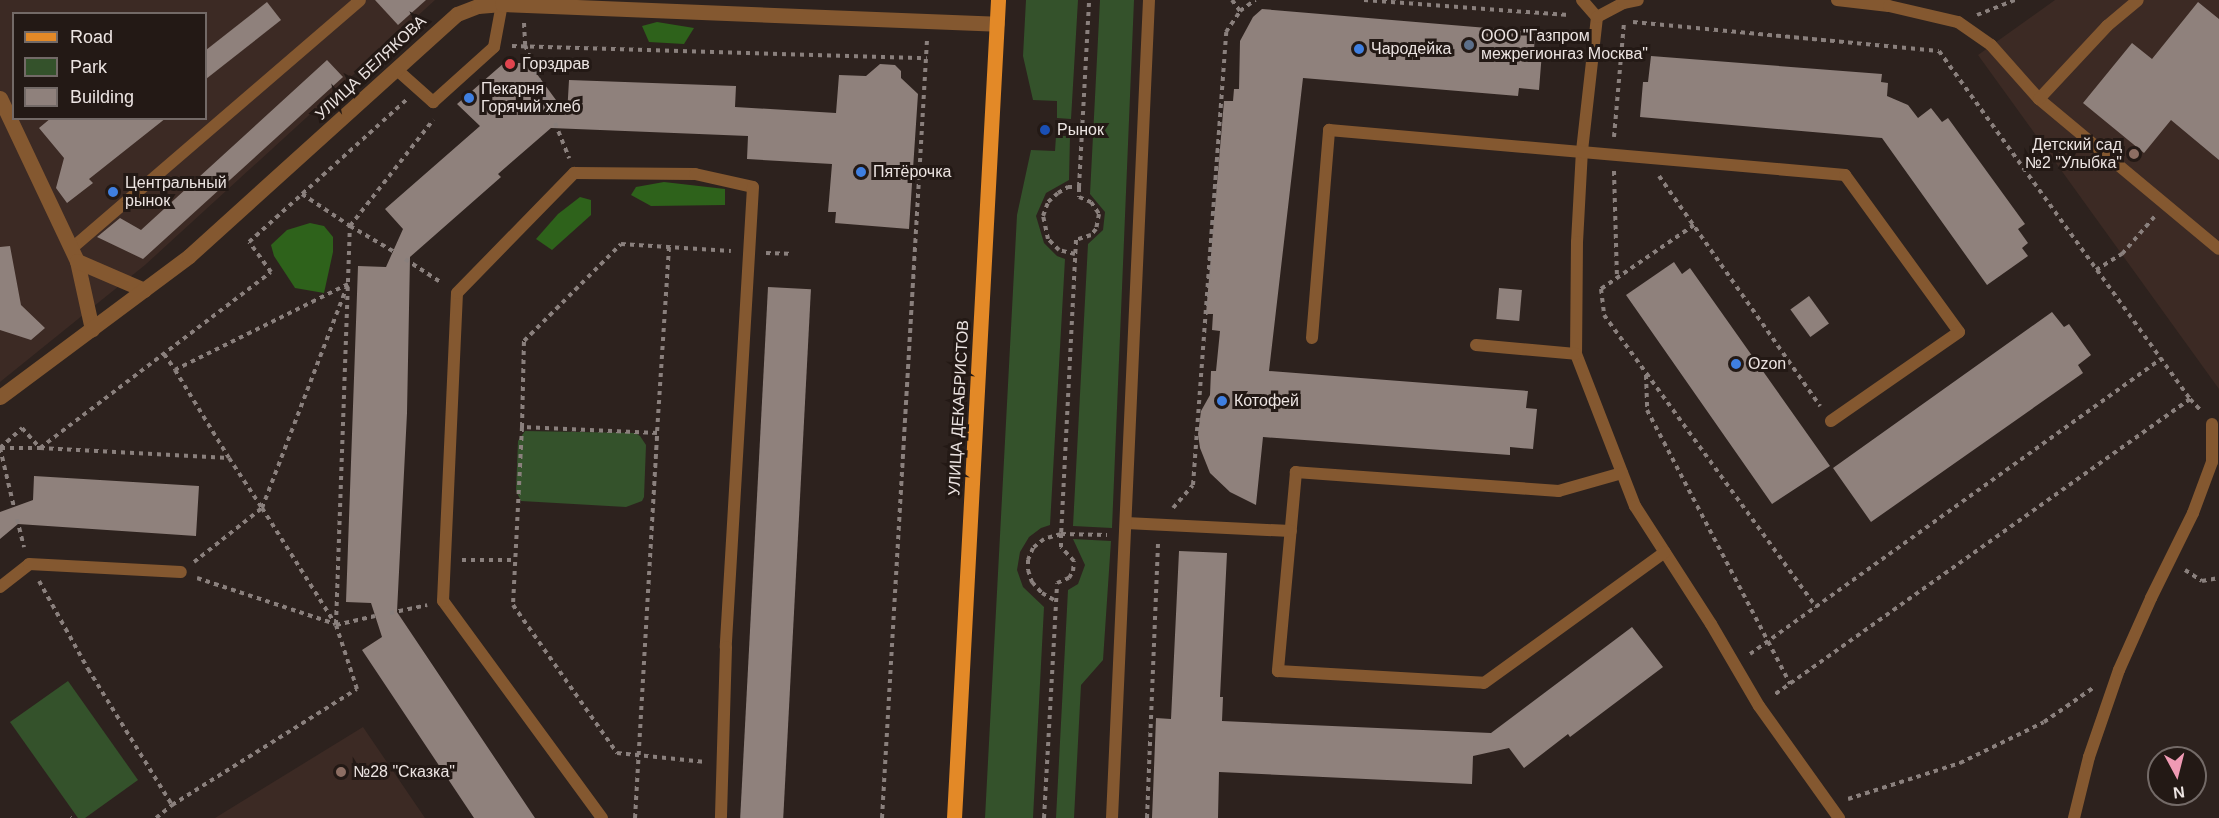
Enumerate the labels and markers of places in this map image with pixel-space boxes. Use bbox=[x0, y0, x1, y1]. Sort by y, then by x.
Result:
place label: ООО "Газпром межрегионгаз Москва" bbox=[1481, 26, 1648, 64]
marker: ООО "Газпром межрегионгаз Москва" bbox=[1462, 38, 1476, 52]
place label: Чародейка bbox=[1371, 39, 1451, 59]
marker: Чародейка bbox=[1352, 42, 1366, 56]
place label: Горздрав bbox=[522, 54, 590, 74]
marker: Горздрав bbox=[503, 57, 517, 71]
place label: Пекарня Горячий хлеб bbox=[481, 79, 581, 117]
marker: Пекарня Горячий хлеб bbox=[462, 91, 476, 105]
place label: Рынок bbox=[1057, 120, 1104, 140]
marker: Рынок bbox=[1038, 123, 1052, 137]
place label: Детский сад №2 "Улыбка" bbox=[2025, 135, 2122, 173]
marker: Детский сад №2 "Улыбка" bbox=[2127, 147, 2141, 161]
place label: Пятёрочка bbox=[873, 162, 951, 182]
marker: Пятёрочка bbox=[854, 165, 868, 179]
place label: Центральный рынок bbox=[125, 173, 227, 211]
marker: Центральный рынок bbox=[106, 185, 120, 199]
place label: Ozon bbox=[1748, 354, 1786, 374]
marker: Ozon bbox=[1729, 357, 1743, 371]
place label: Котофей bbox=[1234, 391, 1299, 411]
marker: Котофей bbox=[1215, 394, 1229, 408]
place label: №28 "Сказка" bbox=[353, 762, 455, 782]
marker: №28 "Сказка" bbox=[334, 765, 348, 779]

